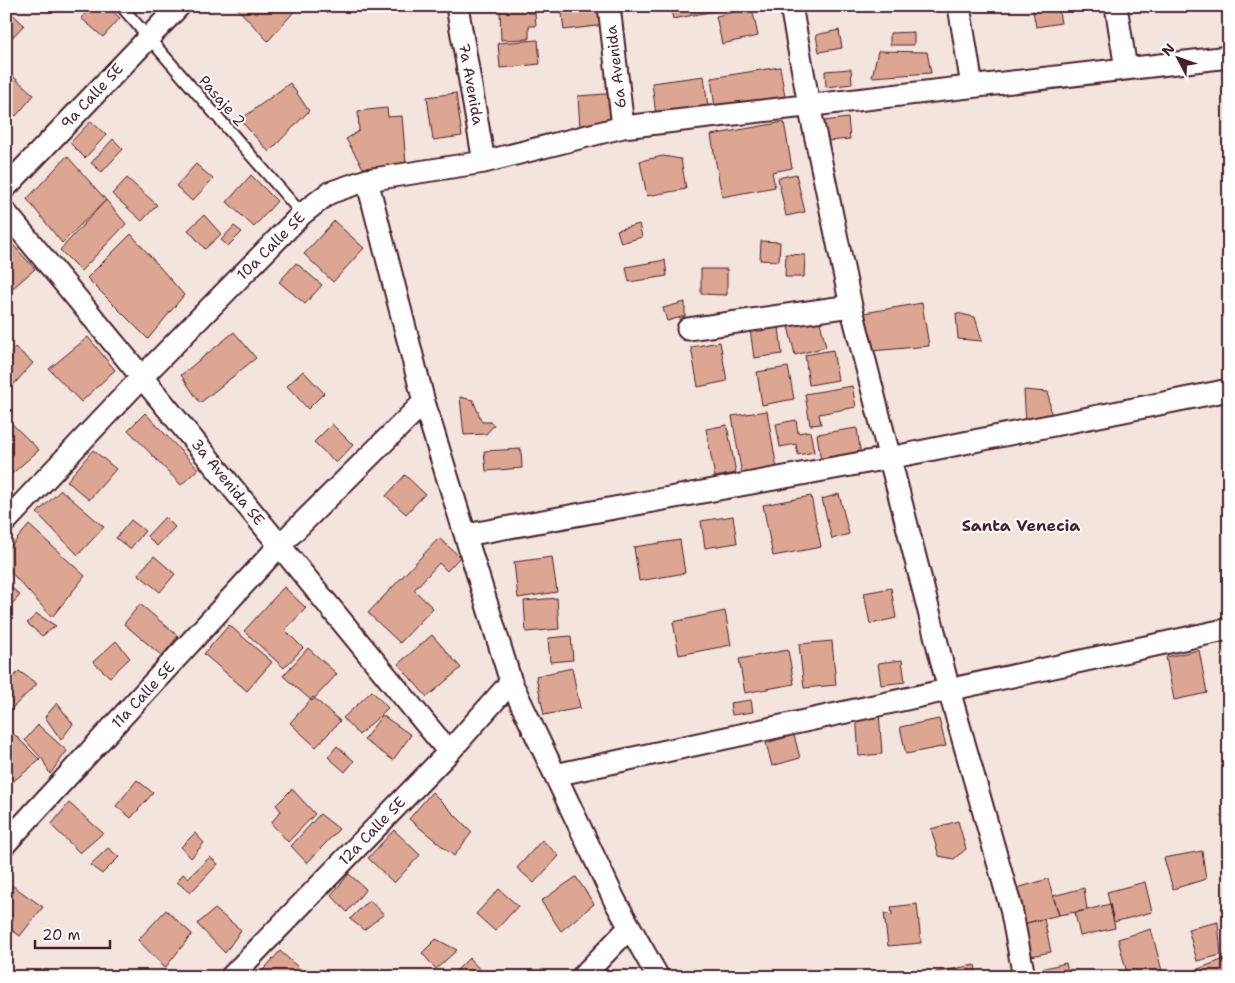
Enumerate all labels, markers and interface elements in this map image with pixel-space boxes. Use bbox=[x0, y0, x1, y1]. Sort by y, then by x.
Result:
street label: 6a Avenida bbox=[601, 24, 631, 110]
north arrow bbox=[1152, 32, 1202, 82]
text: N bbox=[1158, 39, 1179, 60]
street label: 7a Avenida bbox=[454, 41, 488, 127]
street label: 9a Calle SE bbox=[56, 59, 128, 133]
street label: Pasaje 2 bbox=[194, 71, 250, 131]
street label: 10a Calle SE bbox=[233, 208, 309, 284]
street label: 3a Avenida SE bbox=[187, 434, 269, 530]
district label: Santa Venecia bbox=[962, 515, 1080, 536]
street label: 11a Calle SE bbox=[107, 657, 179, 733]
street label: 12a Calle SE bbox=[334, 792, 410, 870]
scale bar bbox=[35, 918, 110, 950]
text: 20 m bbox=[42, 925, 81, 945]

